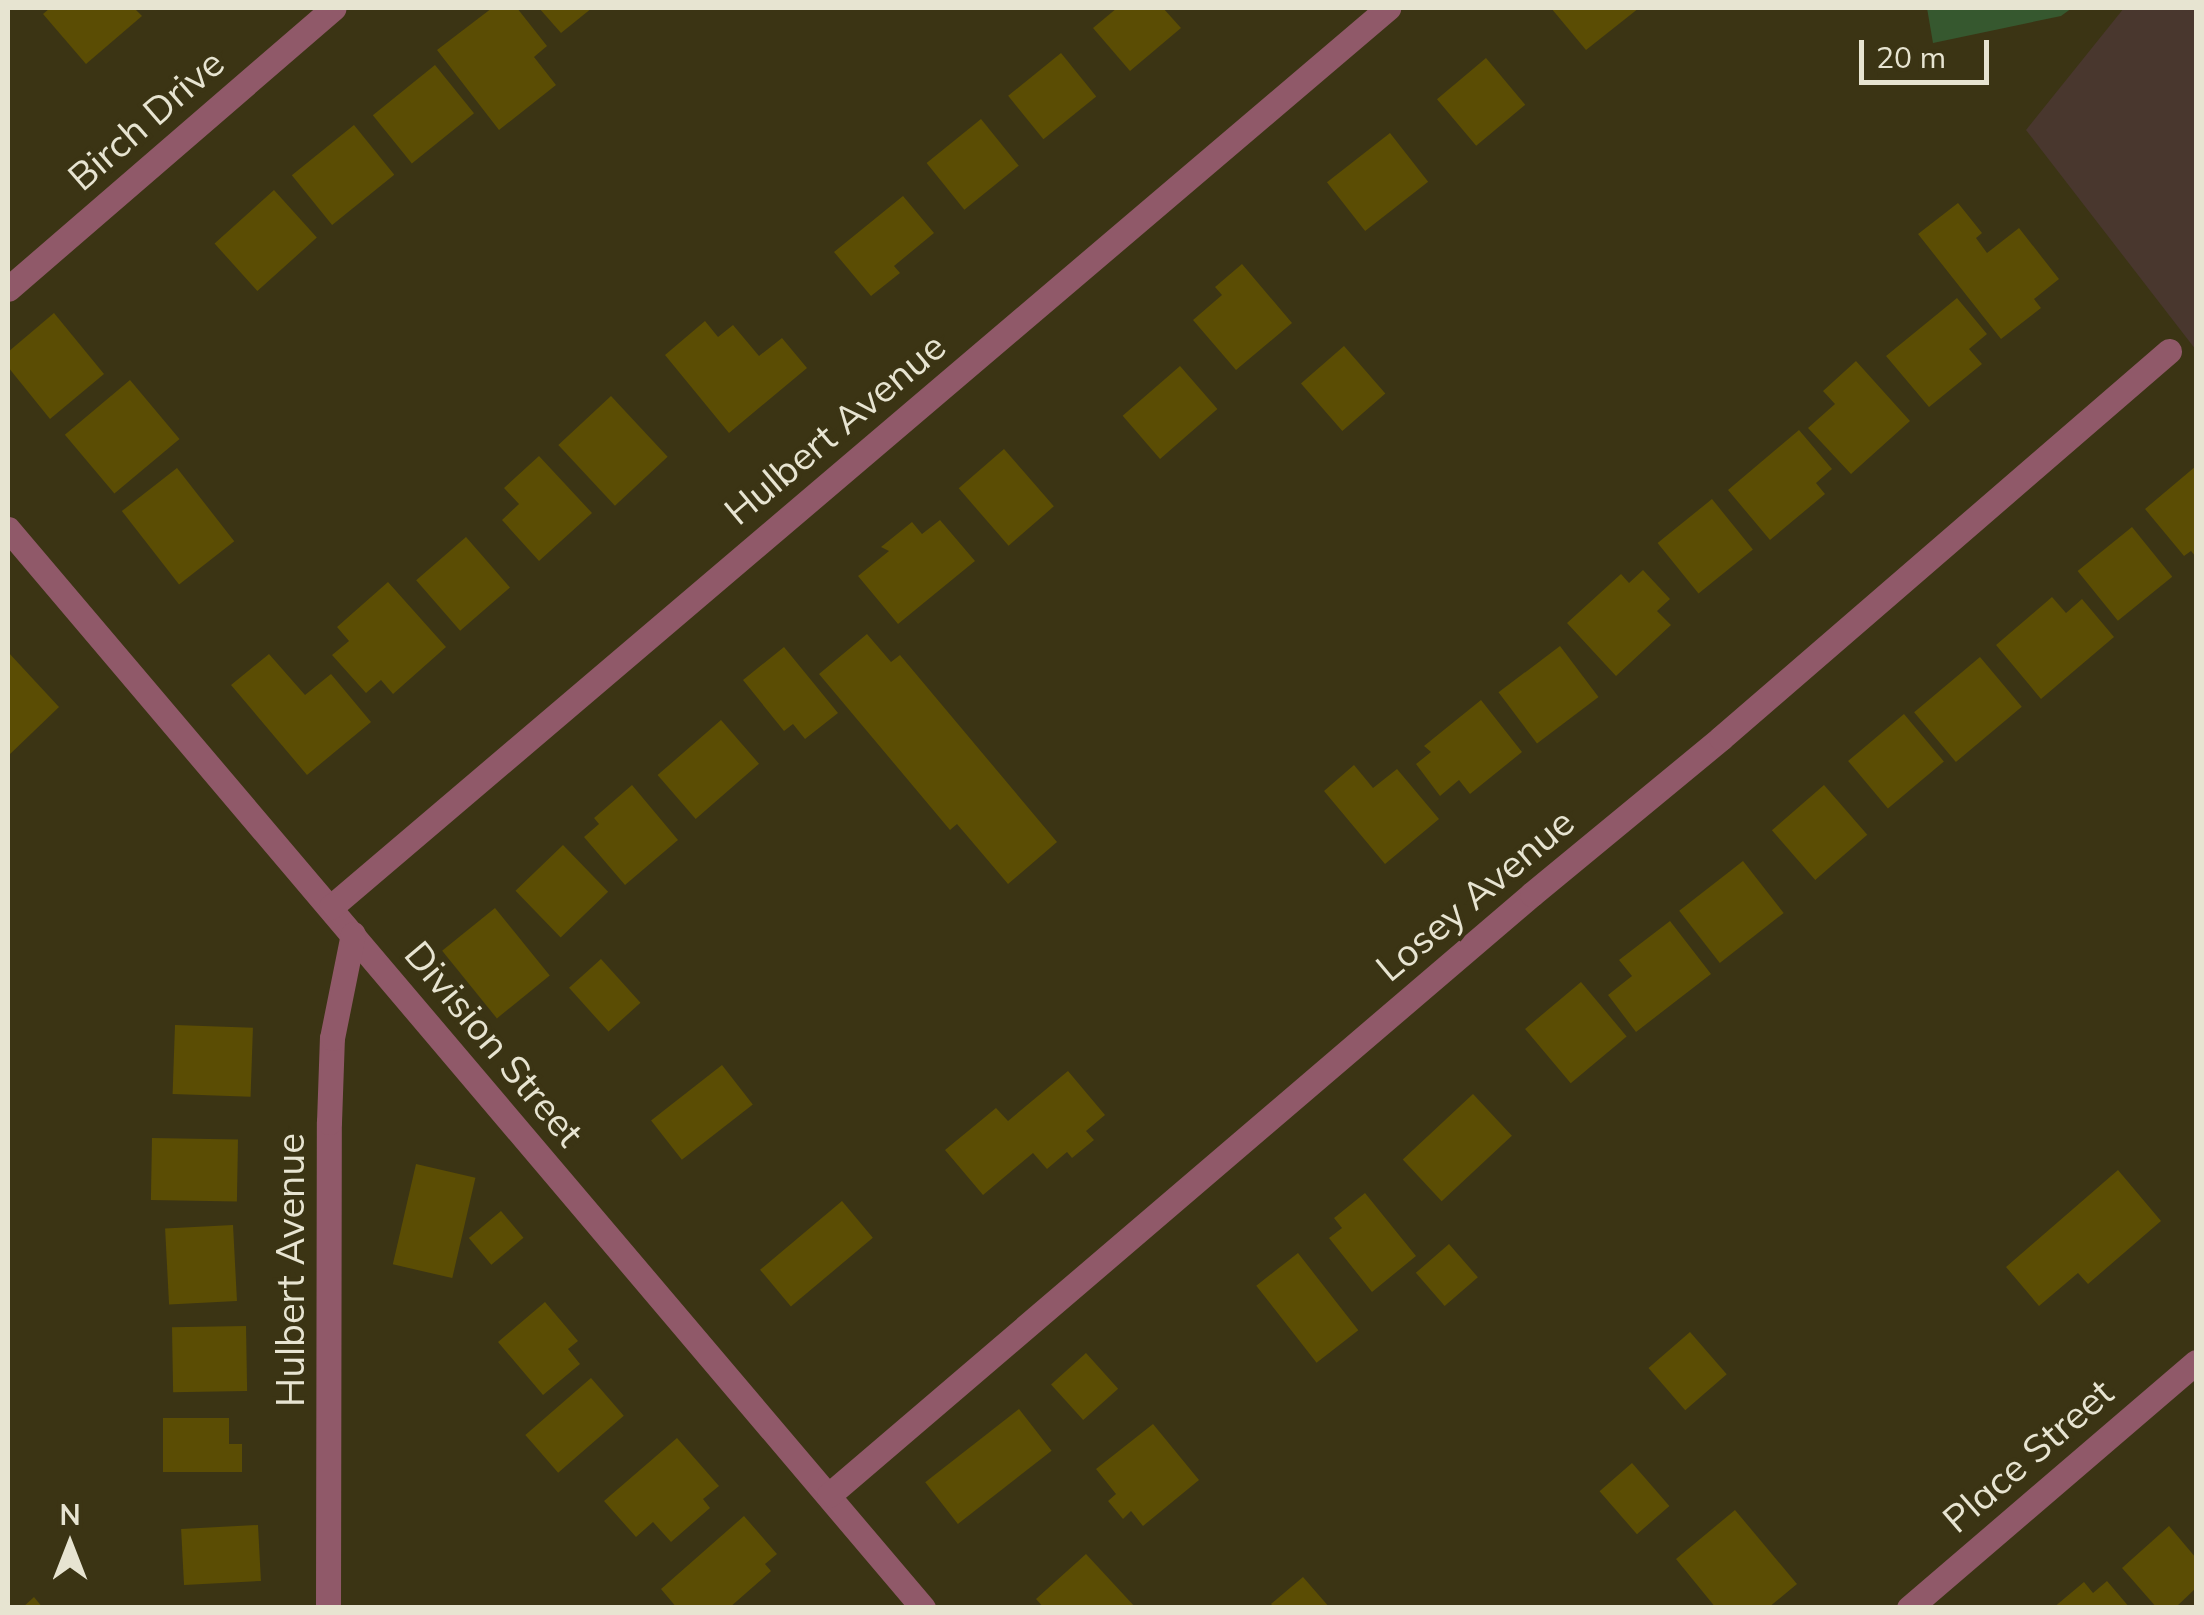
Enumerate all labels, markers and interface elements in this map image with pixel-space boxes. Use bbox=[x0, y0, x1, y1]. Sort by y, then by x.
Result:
scale bar bbox=[1864, 20, 1994, 82]
text: 20 m bbox=[1876, 38, 1946, 76]
street label: Birch Drive bbox=[59, 40, 233, 200]
street label: Hulbert Avenue bbox=[715, 323, 955, 535]
street label: Losey Avenue bbox=[1367, 799, 1583, 991]
street label: Division Street bbox=[395, 932, 593, 1156]
street label: Hulbert Avenue bbox=[268, 1133, 314, 1407]
street label: Place Street bbox=[1934, 1370, 2122, 1542]
north arrow bbox=[20, 1495, 120, 1595]
text: N bbox=[59, 1497, 81, 1532]

